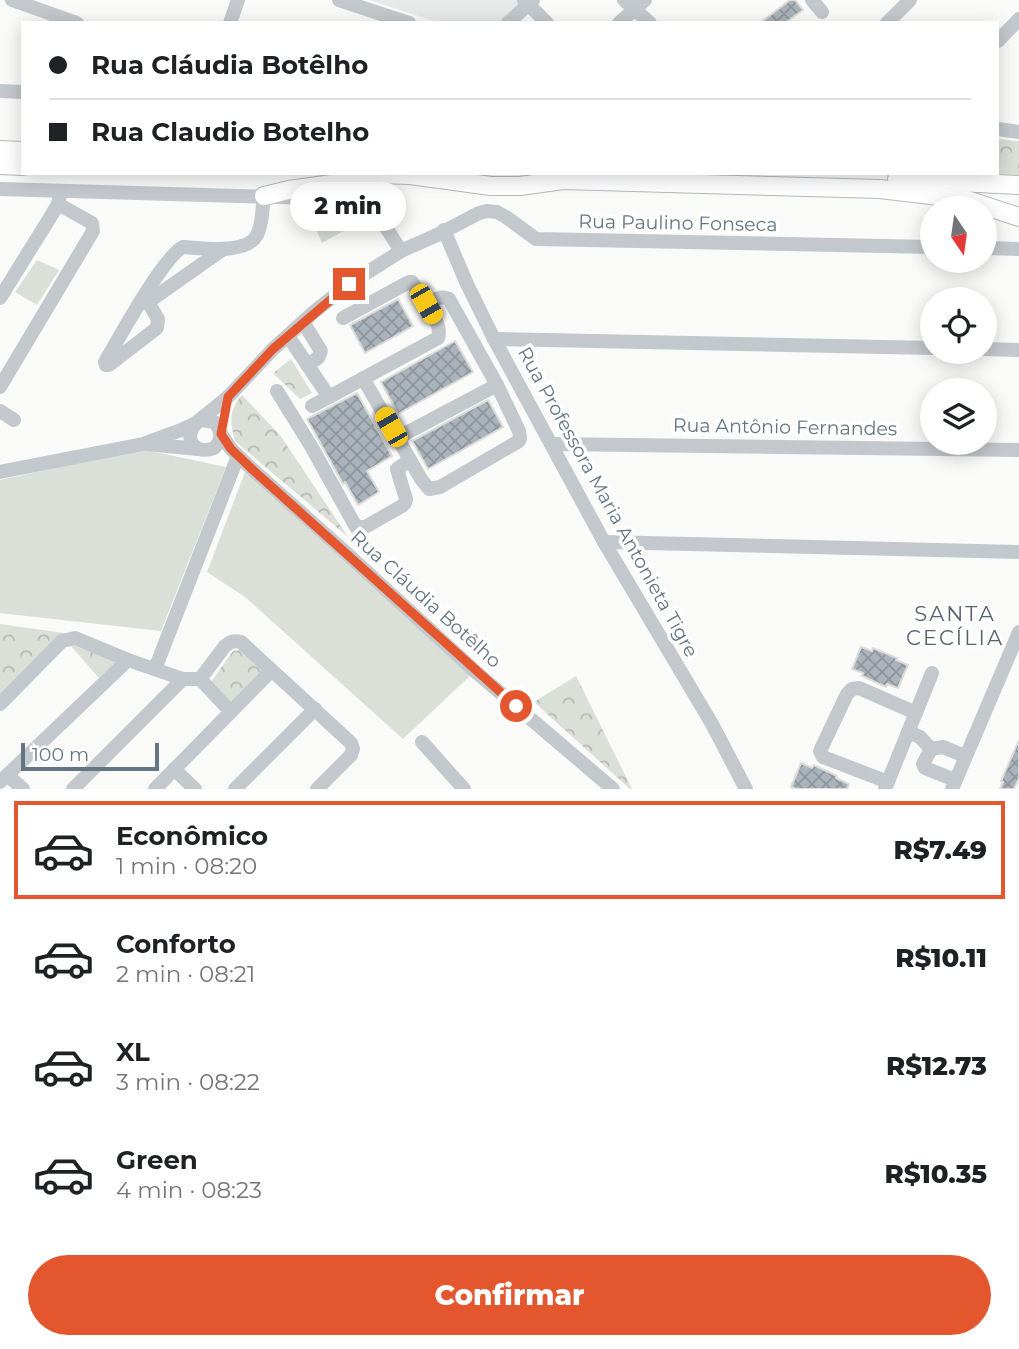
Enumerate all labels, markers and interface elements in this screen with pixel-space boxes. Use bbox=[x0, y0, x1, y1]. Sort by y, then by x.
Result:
text: Rua Cláudia Botêlho bbox=[91, 49, 368, 81]
text: Rua Claudio Botelho bbox=[91, 116, 369, 148]
callout: 2 min bbox=[291, 182, 407, 232]
text: 2 min bbox=[314, 192, 382, 220]
north arrow bbox=[920, 196, 998, 273]
map controls bbox=[920, 196, 997, 455]
street label: Rua Paulino Fonseca bbox=[578, 210, 778, 236]
route end bbox=[333, 268, 365, 300]
car bbox=[407, 281, 446, 327]
button: locate bbox=[920, 287, 997, 364]
street label: Rua Professora Maria Antonieta Tigre bbox=[513, 343, 703, 661]
button: layers bbox=[920, 378, 997, 455]
car bbox=[372, 404, 411, 450]
street label: Rua Antônio Fernandes bbox=[673, 414, 897, 440]
street label: Rua Cláudia Botêlho bbox=[346, 525, 506, 673]
district label: SANTA CECÍLIA bbox=[906, 601, 1004, 650]
route start bbox=[500, 690, 532, 722]
scale bar bbox=[21, 740, 159, 772]
text: 100 m bbox=[32, 743, 89, 766]
icon: car bbox=[32, 819, 95, 882]
text: Econômico bbox=[116, 820, 268, 852]
text: R$7.49 bbox=[893, 834, 987, 866]
text: 1 min · 08:20 bbox=[116, 852, 257, 880]
icon: car bbox=[32, 927, 95, 990]
text: Conforto bbox=[116, 928, 236, 960]
text: R$10.11 bbox=[895, 942, 987, 974]
text: 2 min · 08:21 bbox=[116, 960, 255, 988]
icon: car bbox=[32, 1035, 95, 1098]
text: XL bbox=[116, 1036, 150, 1068]
text: R$12.73 bbox=[886, 1050, 987, 1082]
text: 3 min · 08:22 bbox=[116, 1068, 260, 1096]
icon: car bbox=[32, 1143, 95, 1206]
text: Green bbox=[116, 1144, 198, 1176]
text: R$10.35 bbox=[884, 1158, 987, 1190]
text: 4 min · 08:23 bbox=[116, 1176, 262, 1204]
button: Confirmar bbox=[28, 1255, 991, 1335]

